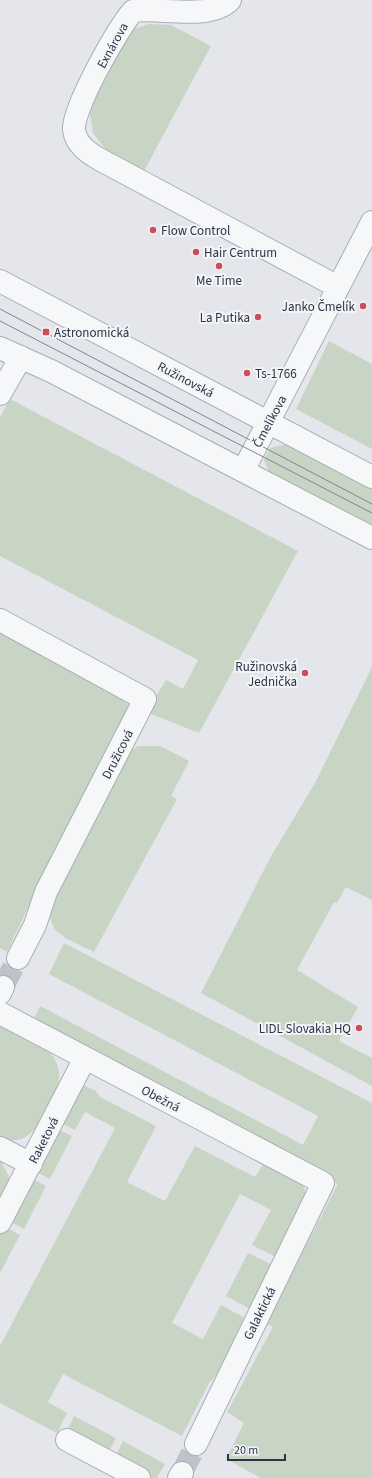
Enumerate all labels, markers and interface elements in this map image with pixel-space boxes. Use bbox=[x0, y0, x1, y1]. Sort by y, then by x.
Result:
street label: Exnárova bbox=[93, 19, 133, 72]
place label: Flow Control bbox=[161, 222, 230, 240]
marker: Flow Control bbox=[148, 225, 158, 235]
place label: Hair Centrum bbox=[204, 244, 277, 262]
marker: Hair Centrum bbox=[191, 247, 201, 257]
marker: Me Time bbox=[214, 261, 224, 271]
place label: Me Time bbox=[196, 272, 242, 290]
place label: Janko Čmelík bbox=[282, 298, 356, 316]
marker: Janko Čmelík bbox=[358, 301, 368, 311]
place label: La Putika bbox=[200, 309, 250, 327]
marker: La Putika bbox=[253, 312, 263, 322]
place label: Astronomická bbox=[54, 324, 129, 342]
marker: Astronomická bbox=[41, 327, 51, 337]
street label: Ružinovská bbox=[154, 357, 217, 402]
place label: Ts-1766 bbox=[255, 365, 297, 383]
marker: Ts-1766 bbox=[242, 368, 252, 378]
street label: Čmelíkova bbox=[249, 392, 291, 451]
place label: Ružinovská Jednička bbox=[235, 658, 297, 691]
marker: Ružinovská Jednička bbox=[300, 668, 310, 678]
street label: Družicová bbox=[98, 727, 138, 782]
place label: LIDL Slovakia HQ bbox=[259, 1020, 351, 1038]
marker: LIDL Slovakia HQ bbox=[354, 1023, 364, 1033]
street label: Obežná bbox=[138, 1081, 183, 1117]
street label: Raketová bbox=[25, 1114, 63, 1167]
street label: Galaktická bbox=[239, 1284, 280, 1343]
scale bar bbox=[228, 1436, 285, 1462]
text: 20 m bbox=[234, 1442, 258, 1459]

